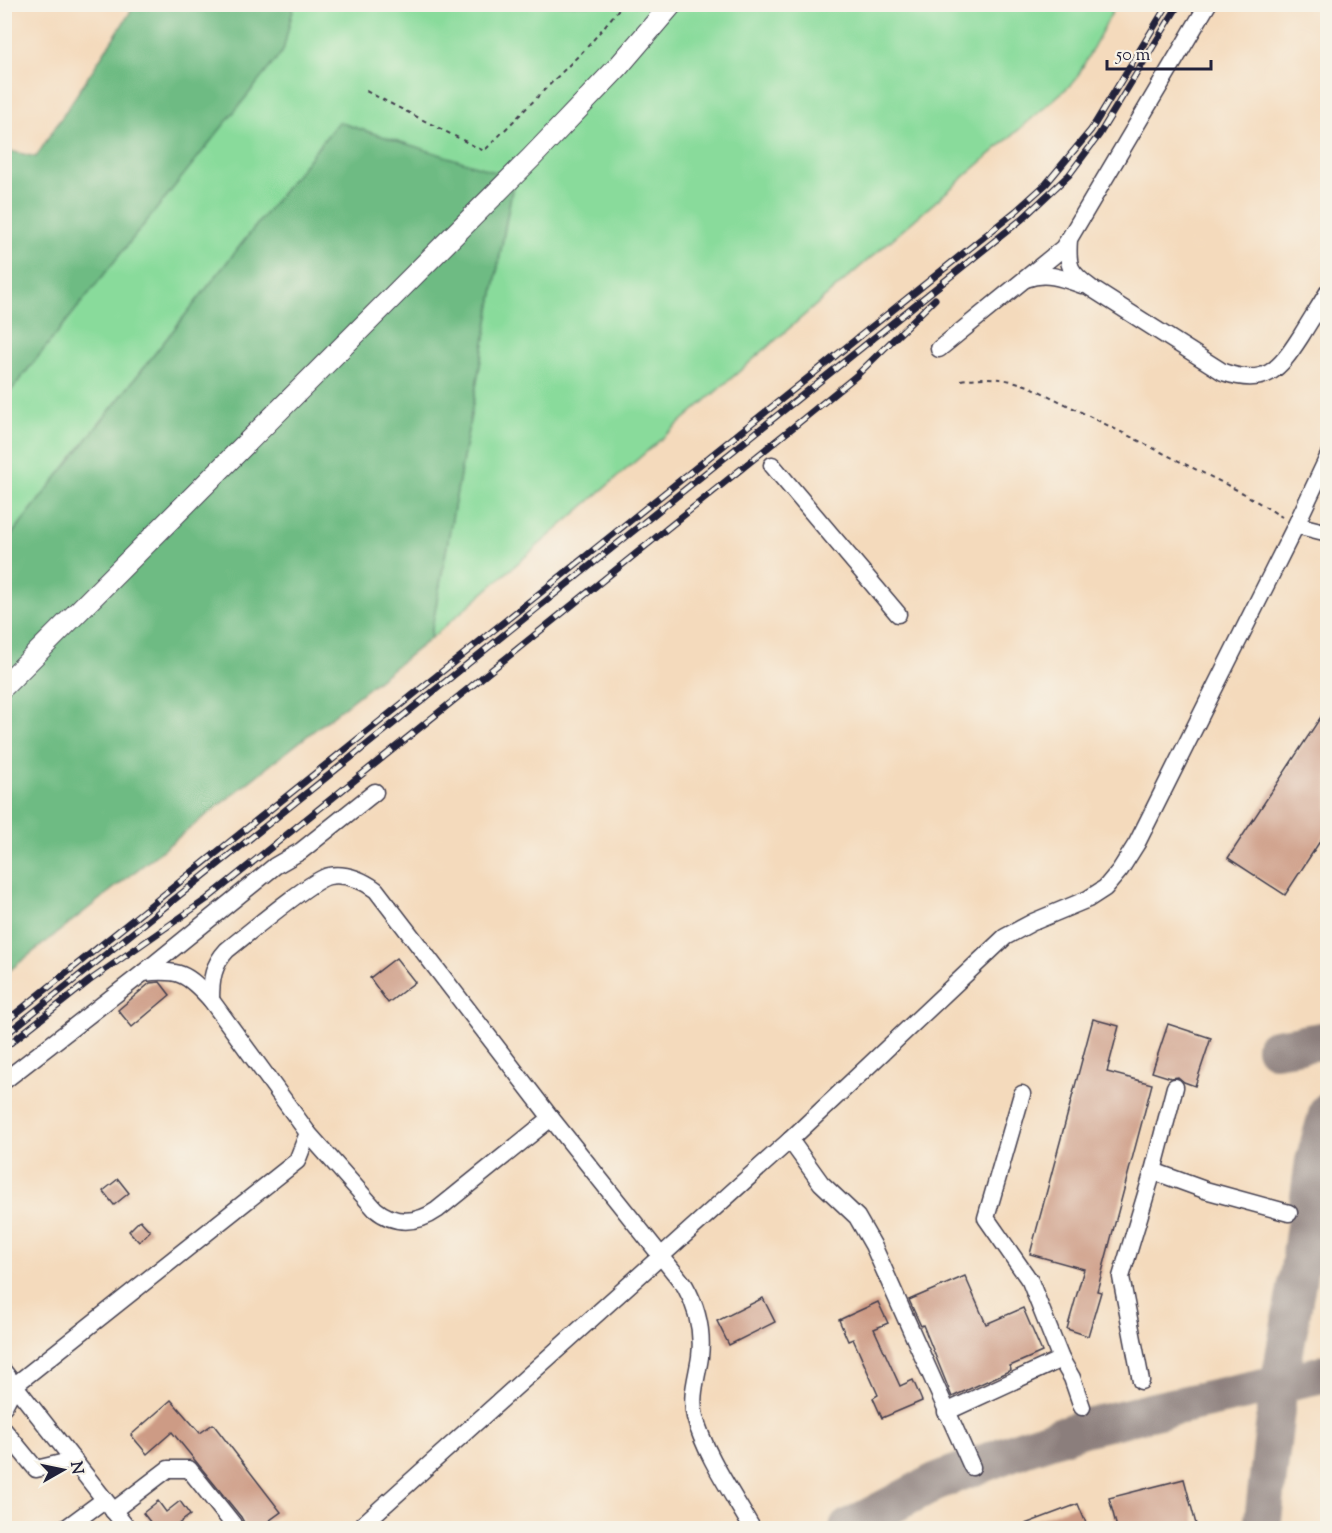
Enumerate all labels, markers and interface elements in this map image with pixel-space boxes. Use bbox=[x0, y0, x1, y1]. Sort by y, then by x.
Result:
scale bar bbox=[1107, 33, 1210, 71]
text: 50 m bbox=[1115, 43, 1151, 69]
north arrow bbox=[33, 1440, 93, 1500]
text: N bbox=[63, 1460, 88, 1476]

